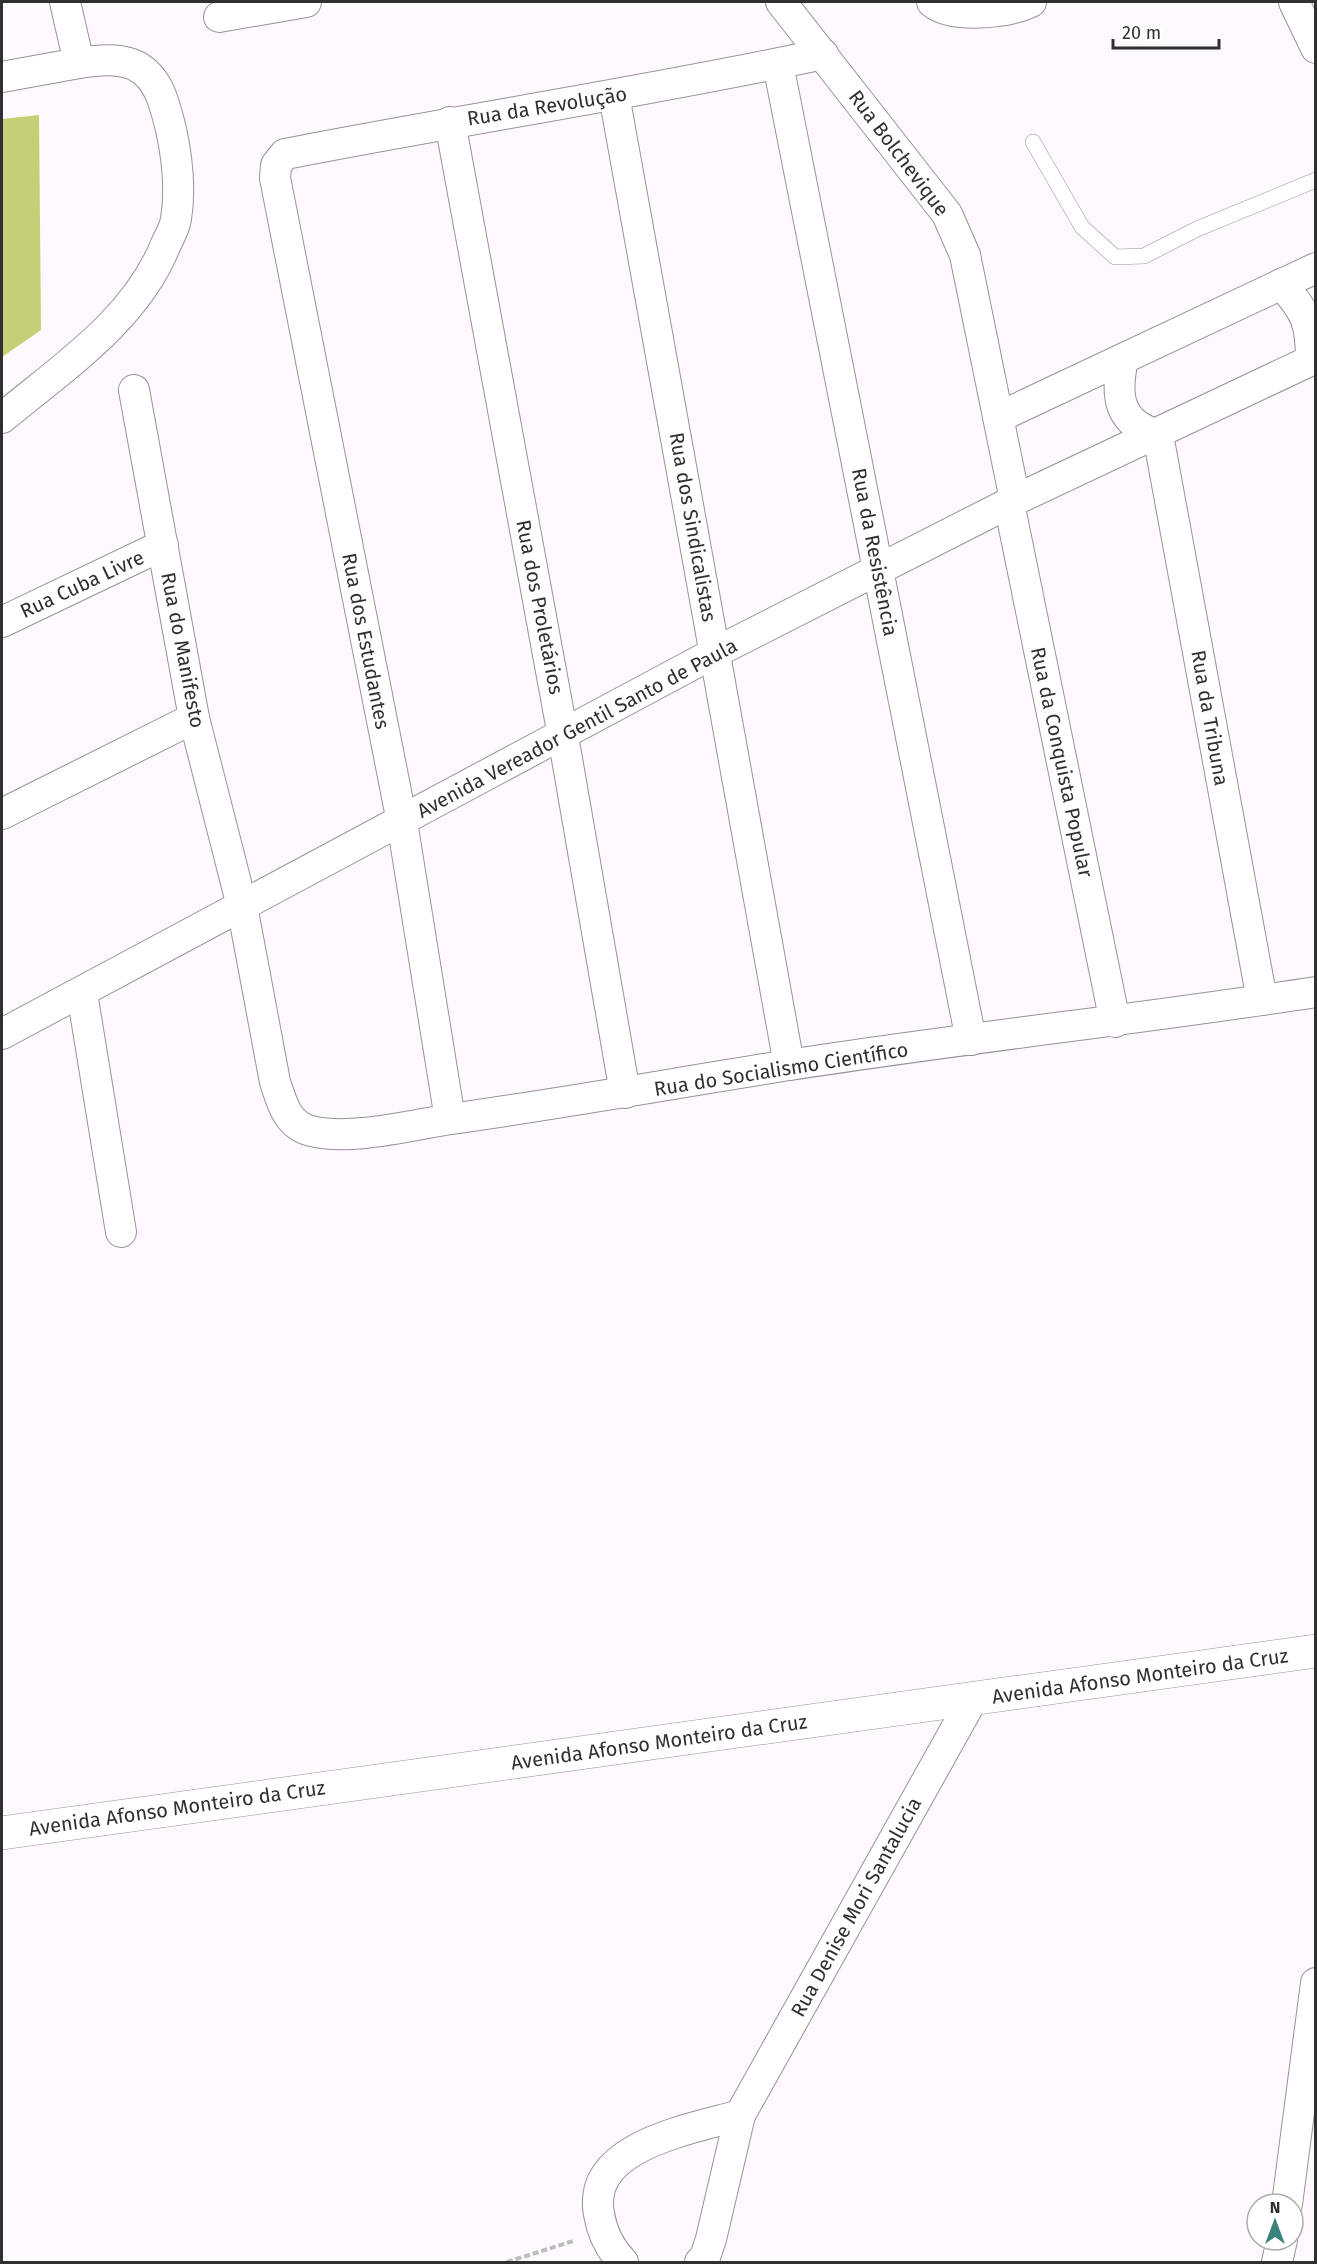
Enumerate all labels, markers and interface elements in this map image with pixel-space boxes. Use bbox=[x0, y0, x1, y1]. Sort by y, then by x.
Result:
scale bar bbox=[1113, 12, 1220, 50]
text: 20 m bbox=[1122, 22, 1161, 44]
street label: Rua da Revolução bbox=[465, 82, 629, 131]
street label: Rua Bolchevique bbox=[844, 85, 954, 221]
street label: Rua dos Sindicalistas bbox=[665, 430, 721, 624]
street label: Rua da Resistência bbox=[847, 466, 903, 638]
street label: Rua dos Proletários bbox=[511, 518, 569, 696]
street label: Rua Cuba Livre bbox=[16, 545, 148, 623]
street label: Rua dos Estudantes bbox=[337, 551, 395, 731]
street label: Rua do Manifesto bbox=[156, 570, 210, 730]
street label: Avenida Vereador Gentil Santo de Paula bbox=[413, 633, 741, 823]
street label: Rua da Conquista Popular bbox=[1026, 645, 1098, 880]
street label: Rua da Tribuna bbox=[1186, 648, 1234, 788]
street label: Rua do Socialismo Científico bbox=[652, 1037, 910, 1101]
street label: Avenida Afonso Monteiro da Cruz bbox=[990, 1643, 1290, 1709]
street label: Avenida Afonso Monteiro da Cruz bbox=[509, 1709, 809, 1775]
street label: Avenida Afonso Monteiro da Cruz bbox=[27, 1775, 327, 1841]
street label: Rua Denise Mori Santalucia bbox=[786, 1793, 926, 2021]
north arrow bbox=[1245, 2192, 1305, 2252]
text: N bbox=[1270, 2198, 1280, 2217]

